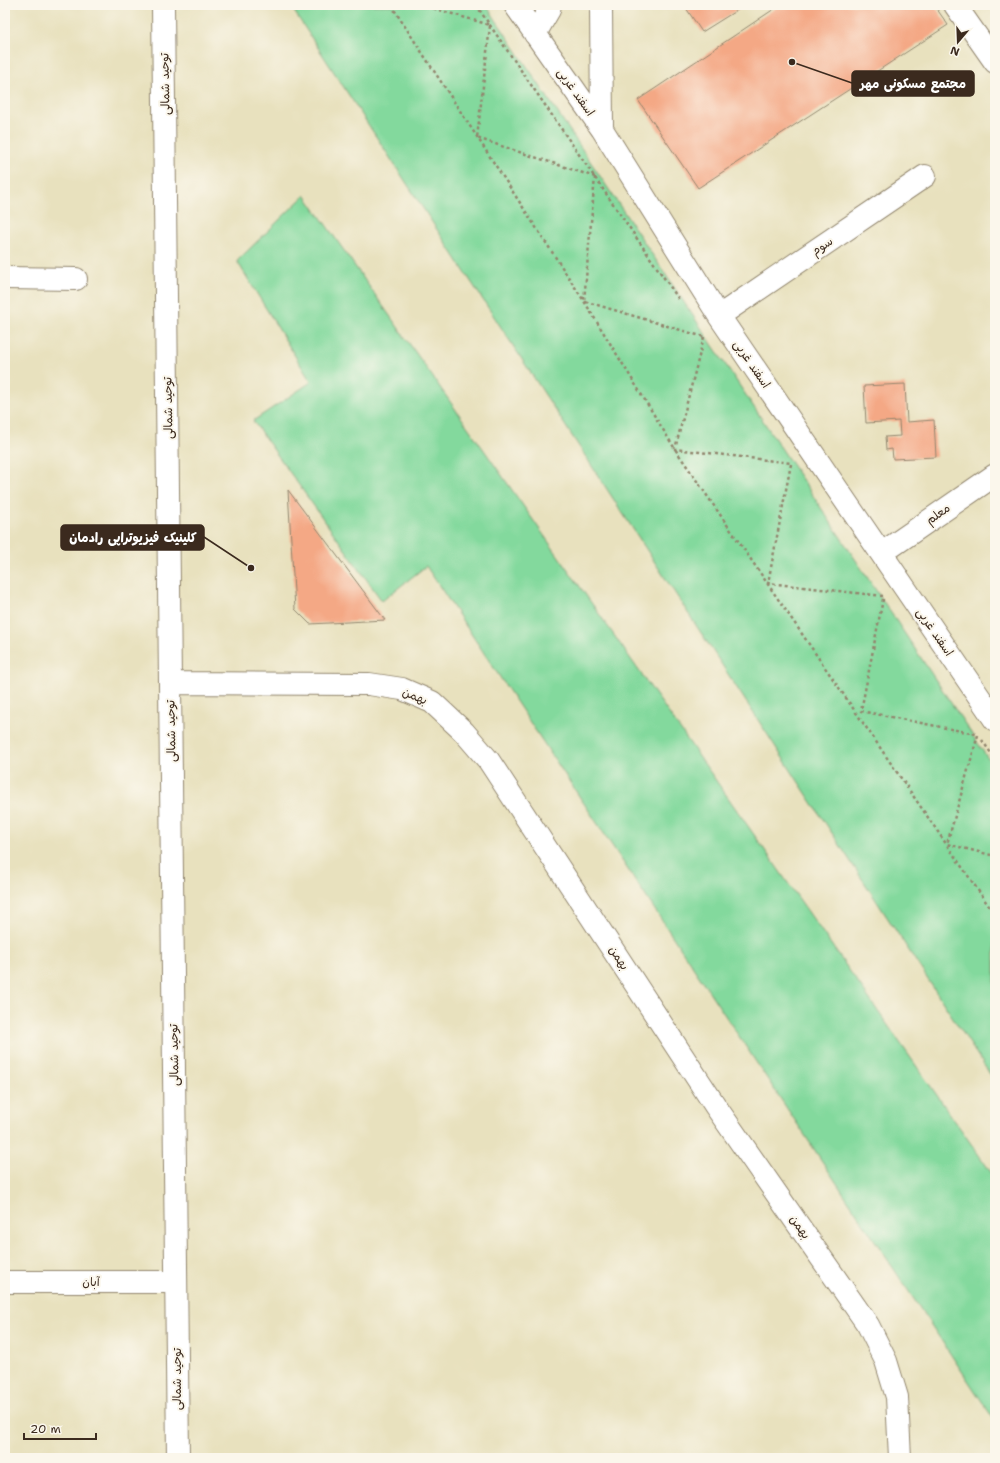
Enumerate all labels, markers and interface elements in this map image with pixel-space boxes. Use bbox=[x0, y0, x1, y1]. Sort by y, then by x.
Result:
north arrow bbox=[938, 22, 978, 62]
text: N bbox=[948, 42, 961, 59]
street label: توحید شمالی bbox=[156, 52, 174, 115]
street label: اسفند غربی bbox=[554, 65, 598, 119]
callout: مجتمع مسکونی مهر bbox=[852, 71, 974, 96]
text: مجتمع مسکونی مهر bbox=[858, 75, 966, 93]
street label: سوم bbox=[808, 233, 836, 260]
street label: اسفند غربی bbox=[730, 337, 774, 391]
street label: توحید شمالی bbox=[159, 376, 177, 439]
street label: معلم bbox=[923, 500, 954, 529]
callout: کلینیک فیزیوتراپی رادمان bbox=[61, 525, 204, 550]
text: کلینیک فیزیوتراپی رادمان bbox=[69, 529, 197, 546]
street label: اسفند غربی bbox=[913, 605, 957, 659]
street label: بهمن bbox=[400, 684, 430, 708]
street label: توحید شمالی bbox=[162, 699, 180, 762]
street label: بهمن bbox=[605, 943, 633, 973]
street label: توحید شمالی bbox=[165, 1023, 183, 1086]
street label: بهمن bbox=[786, 1212, 814, 1242]
street label: آبان bbox=[82, 1274, 101, 1290]
street label: توحید شمالی bbox=[169, 1347, 185, 1410]
scale bar bbox=[24, 1415, 96, 1441]
text: 20 m bbox=[30, 1421, 61, 1437]

